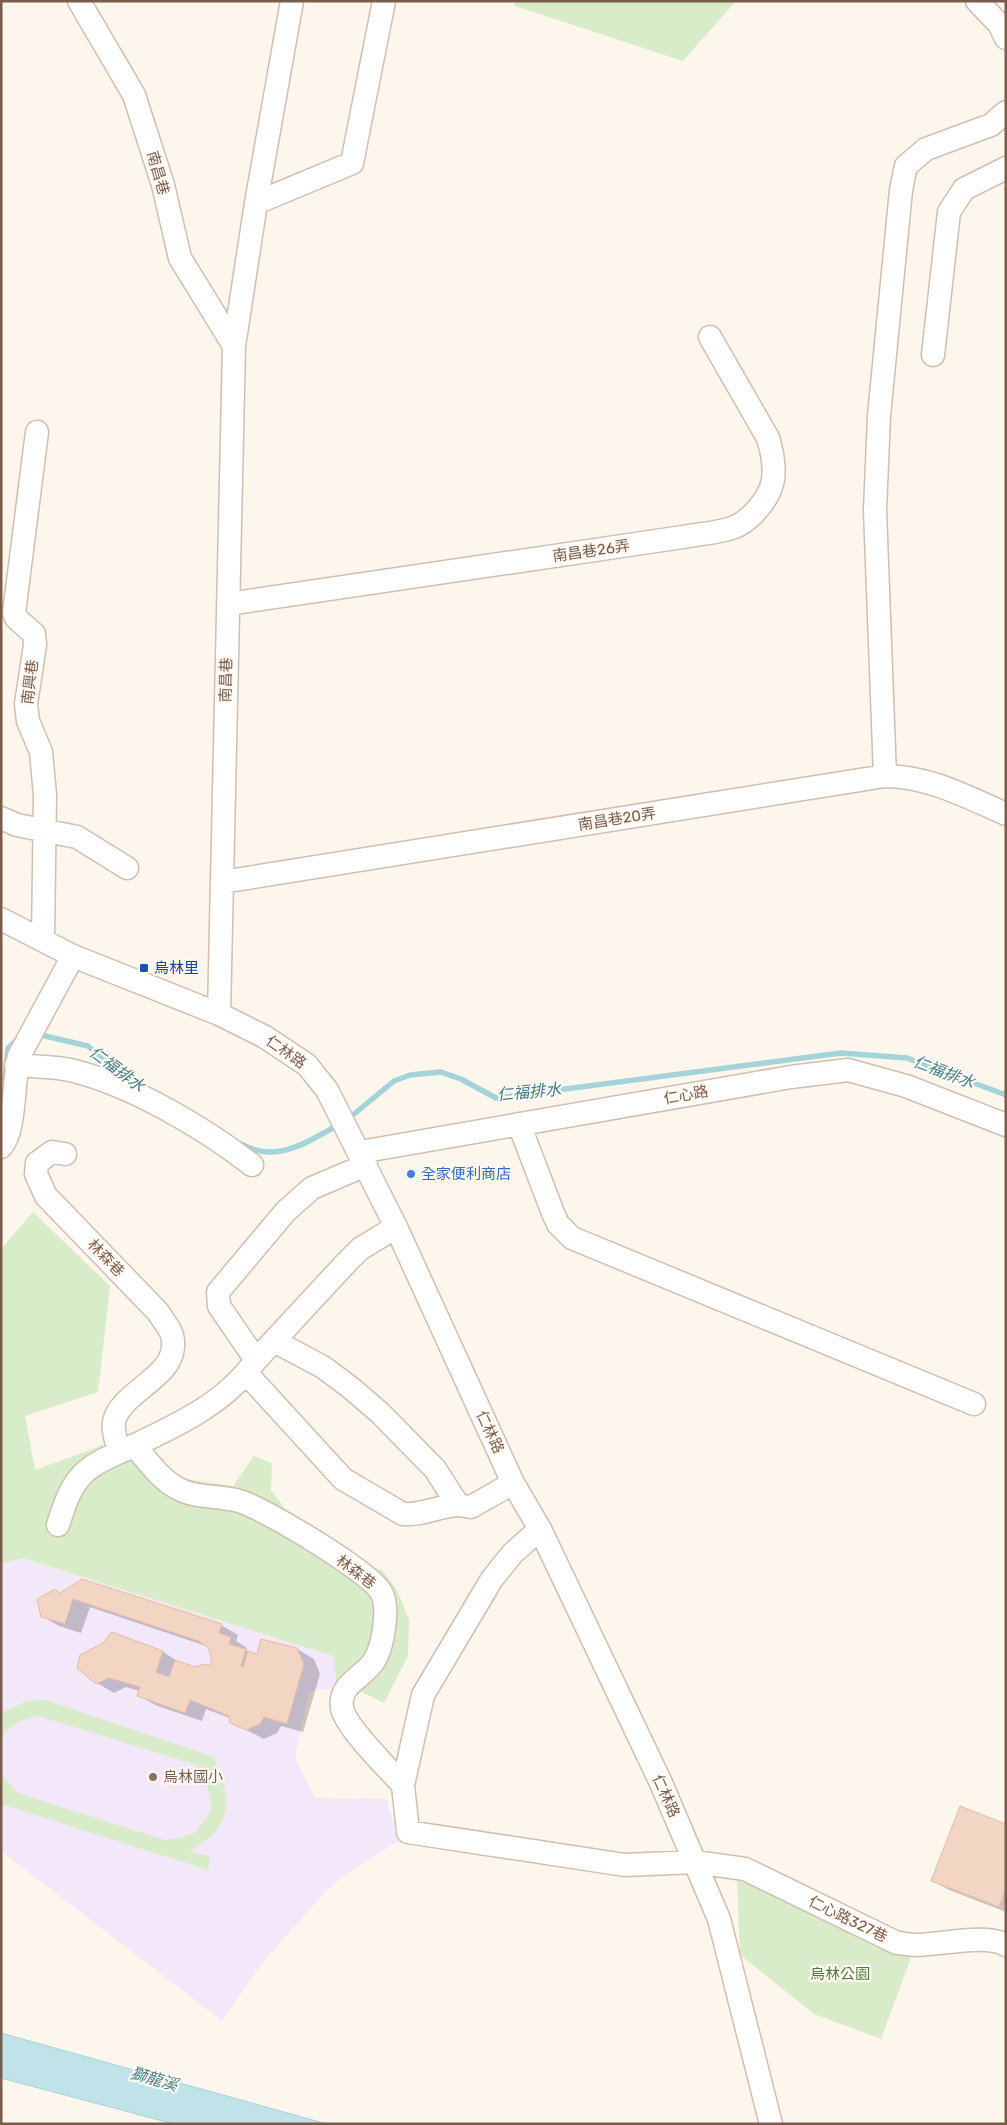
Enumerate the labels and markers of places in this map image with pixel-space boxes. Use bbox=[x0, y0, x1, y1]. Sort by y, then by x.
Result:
place label: 烏林里 bbox=[154, 959, 199, 977]
marker: 烏林里 bbox=[138, 962, 150, 974]
place label: 全家便利商店 bbox=[421, 1165, 511, 1183]
marker: 全家便利商店 bbox=[405, 1168, 417, 1180]
place label: 烏林國小 bbox=[163, 1768, 223, 1786]
marker: 烏林國小 bbox=[147, 1771, 159, 1783]

